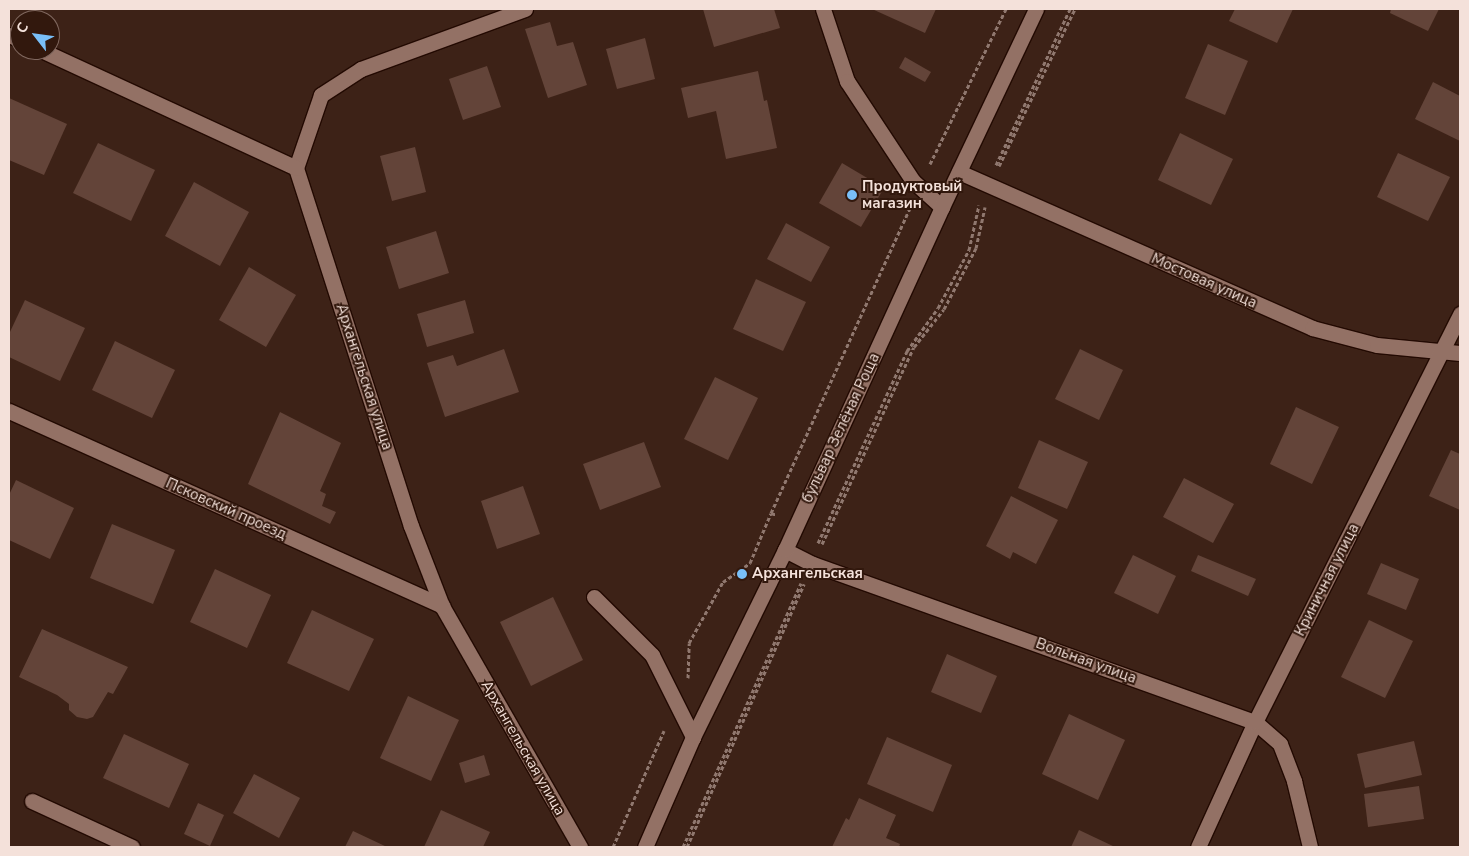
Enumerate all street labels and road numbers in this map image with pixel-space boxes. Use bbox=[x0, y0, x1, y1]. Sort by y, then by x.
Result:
street label: Мостовая улица bbox=[1148, 250, 1260, 312]
street label: Архангельская улица bbox=[332, 302, 396, 452]
street label: бульвар Зелёная Роща bbox=[798, 350, 884, 506]
street label: Псковский проезд bbox=[163, 474, 289, 544]
street label: Криничная улица bbox=[1291, 521, 1363, 639]
street label: Вольная улица bbox=[1033, 634, 1139, 688]
street label: Архангельская улица bbox=[477, 677, 569, 819]

